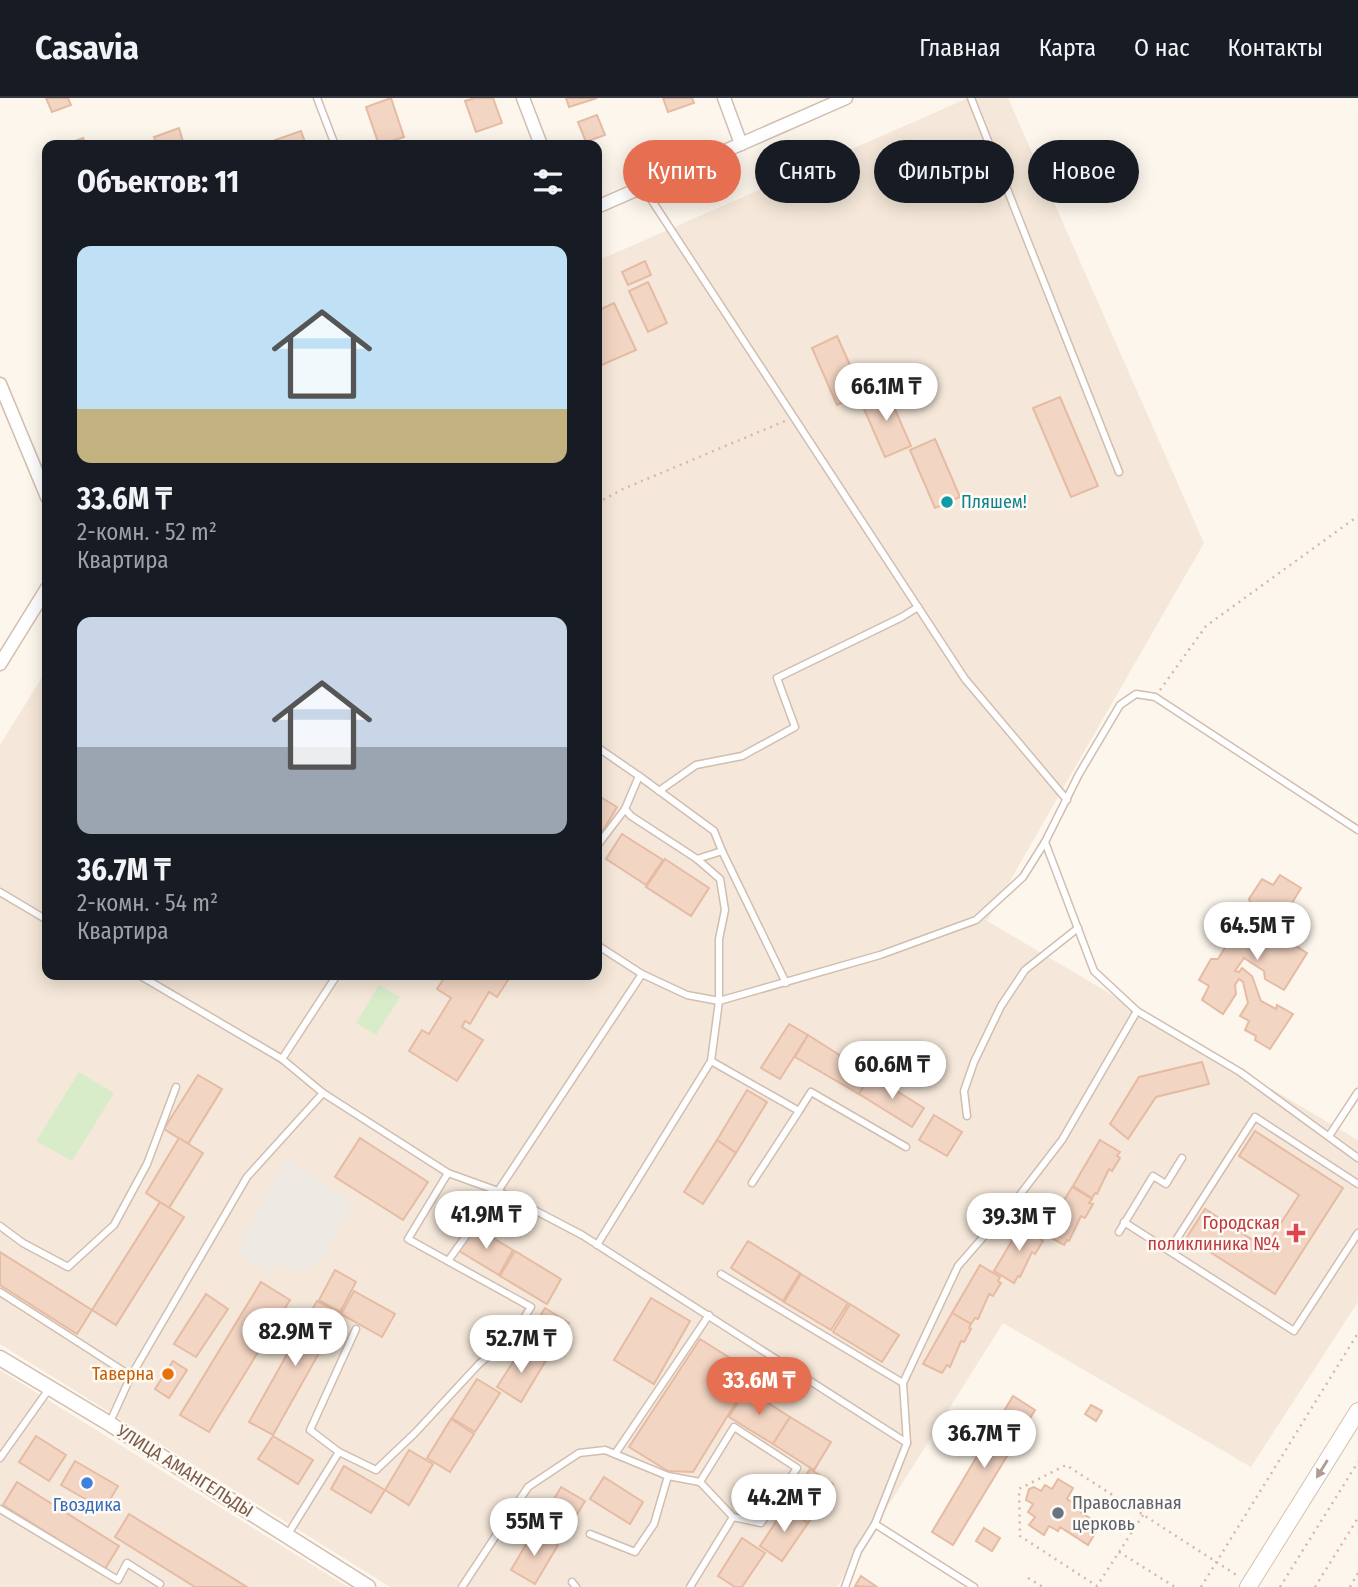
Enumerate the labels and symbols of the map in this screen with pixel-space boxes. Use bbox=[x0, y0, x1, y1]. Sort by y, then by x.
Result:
pin: 66.1M ₸ bbox=[821, 364, 951, 423]
place label: Пляшем! bbox=[961, 491, 1027, 513]
marker: Пляшем! bbox=[939, 494, 955, 510]
pin: 64.5M ₸ bbox=[1192, 902, 1322, 962]
pin: 60.6M ₸ bbox=[827, 1042, 957, 1101]
pin: 41.9M ₸ bbox=[421, 1192, 551, 1251]
pin: 39.3M ₸ bbox=[954, 1194, 1084, 1253]
place label: Городская поликлиника №4 bbox=[1148, 1212, 1280, 1255]
marker: Городская поликлиника №4 bbox=[1286, 1223, 1306, 1243]
pin: 82.9M ₸ bbox=[230, 1308, 360, 1368]
pin: 52.7M ₸ bbox=[456, 1316, 586, 1375]
pin: 33.6M ₸ bbox=[694, 1358, 824, 1417]
place label: Таверна bbox=[92, 1363, 154, 1385]
marker: Таверна bbox=[160, 1366, 176, 1382]
pin: 36.7M ₸ bbox=[919, 1410, 1049, 1470]
street label: УЛИЦА АМАНГЕЛЬДЫ bbox=[112, 1420, 257, 1522]
one-way arrow bbox=[1315, 1459, 1328, 1479]
pin: 44.2M ₸ bbox=[719, 1474, 849, 1534]
marker: Гвоздика bbox=[79, 1475, 95, 1491]
place label: Православная церковь bbox=[1072, 1492, 1182, 1535]
place label: Гвоздика bbox=[53, 1494, 121, 1516]
pin: 55M ₸ bbox=[485, 1498, 583, 1558]
marker: Православная церковь bbox=[1050, 1505, 1066, 1521]

